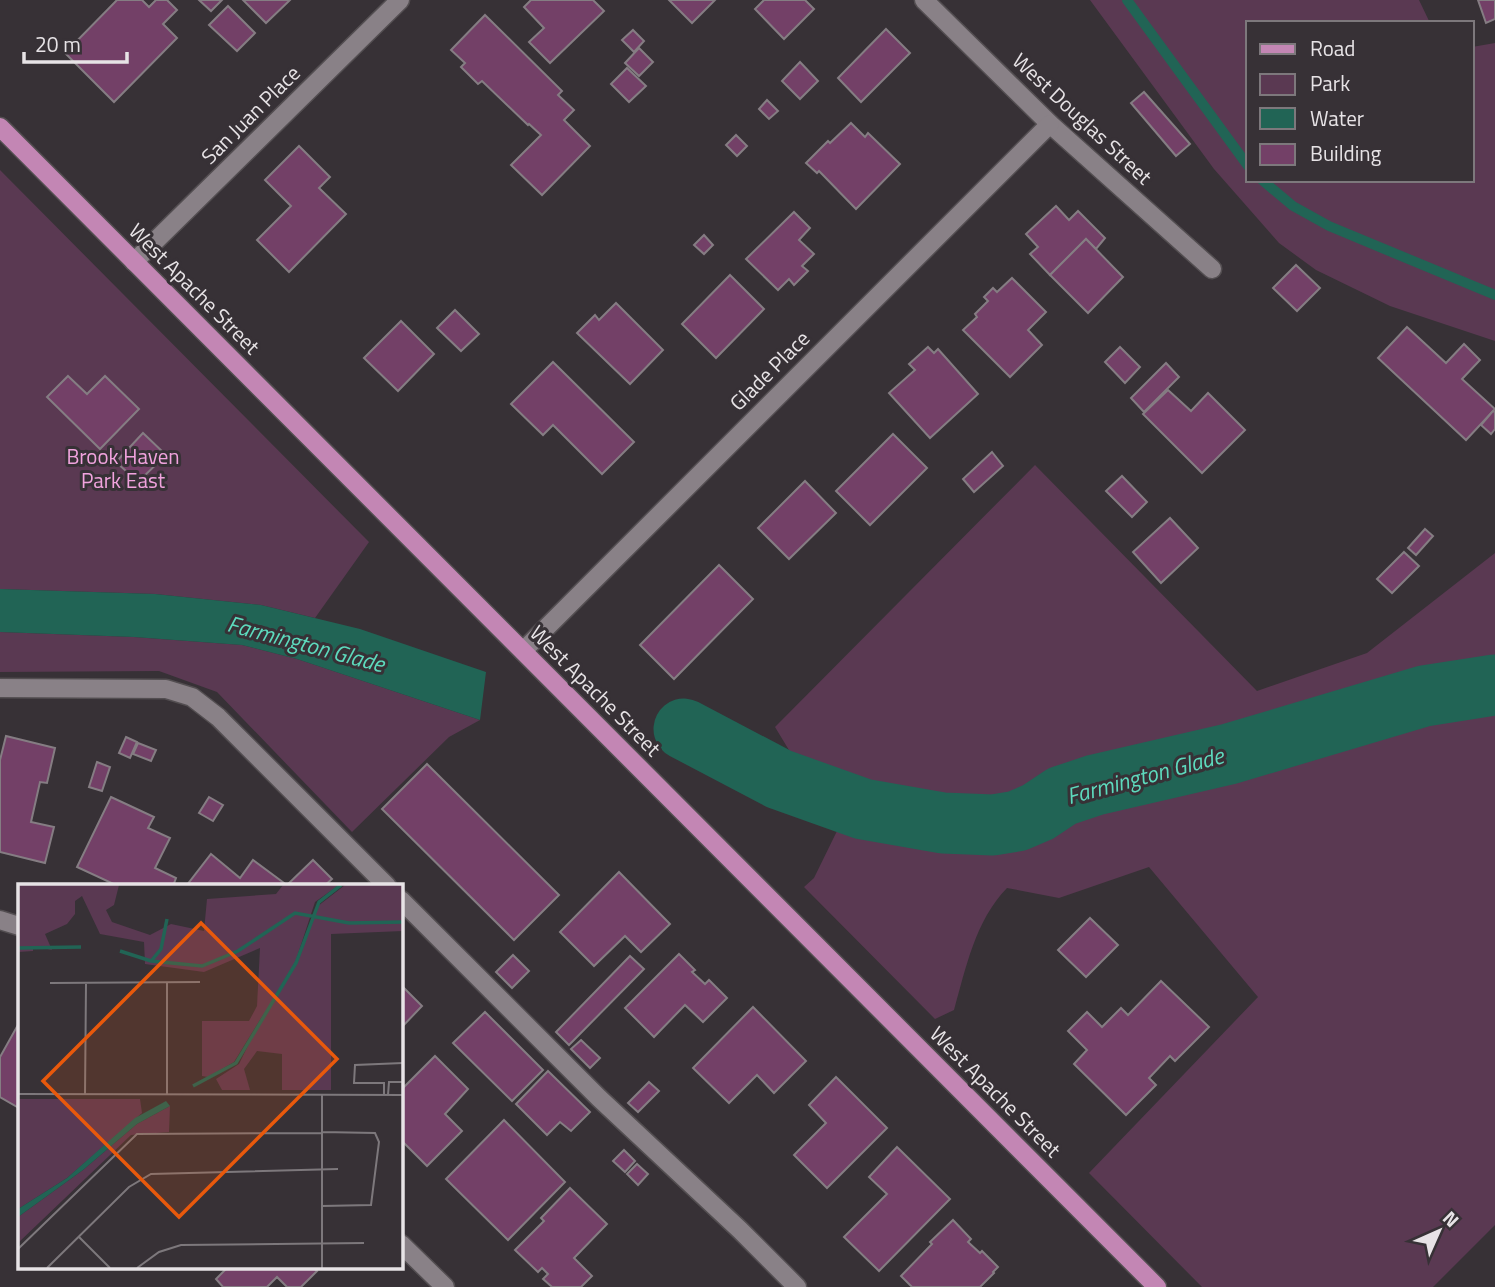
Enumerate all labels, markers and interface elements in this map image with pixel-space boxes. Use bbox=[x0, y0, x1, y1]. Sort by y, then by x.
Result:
scale bar bbox=[24, 21, 128, 65]
legend bbox=[1246, 21, 1474, 182]
text: 20 m bbox=[35, 28, 81, 60]
text: Road bbox=[1310, 32, 1355, 64]
street label: West Douglas Street bbox=[1006, 45, 1160, 192]
street label: San Juan Place bbox=[193, 57, 307, 171]
text: Park bbox=[1310, 67, 1350, 99]
text: Water bbox=[1310, 102, 1364, 134]
text: Building bbox=[1310, 137, 1382, 169]
street label: West Apache Street bbox=[122, 215, 268, 362]
street label: Glade Place bbox=[722, 323, 817, 418]
park label: Brook Haven Park East bbox=[66, 440, 180, 496]
water label: Farmington Glade bbox=[224, 606, 390, 682]
street label: West Apache Street bbox=[523, 617, 669, 764]
water label: Farmington Glade bbox=[1062, 737, 1229, 813]
inset map bbox=[18, 884, 402, 1270]
street label: West Apache Street bbox=[923, 1018, 1069, 1165]
north arrow bbox=[1404, 1196, 1474, 1266]
text: N bbox=[1436, 1204, 1466, 1234]

